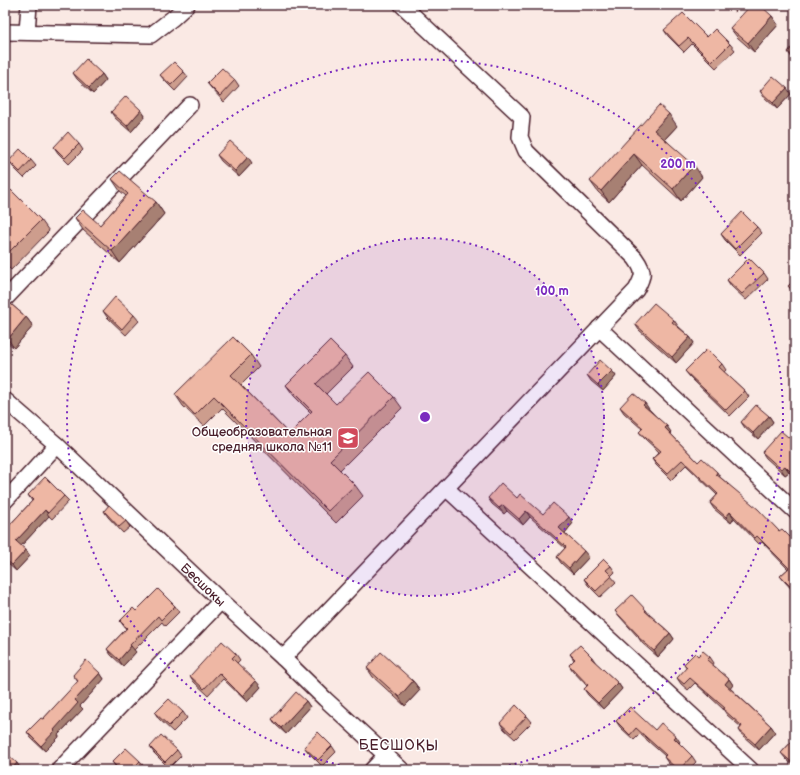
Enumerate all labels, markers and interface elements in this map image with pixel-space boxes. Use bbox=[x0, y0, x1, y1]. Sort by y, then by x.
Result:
text: 200 m bbox=[660, 157, 696, 172]
text: 100 m bbox=[535, 284, 569, 299]
centre of rings bbox=[418, 410, 432, 424]
place label: Общеобразовательная средняя школа №11 bbox=[192, 424, 332, 455]
school or university icon: Общеобразовательная средняя школа №11 bbox=[335, 425, 361, 451]
street label: Бесшокы bbox=[177, 560, 229, 610]
district label: БЕСШОҚЫ bbox=[359, 737, 439, 754]

